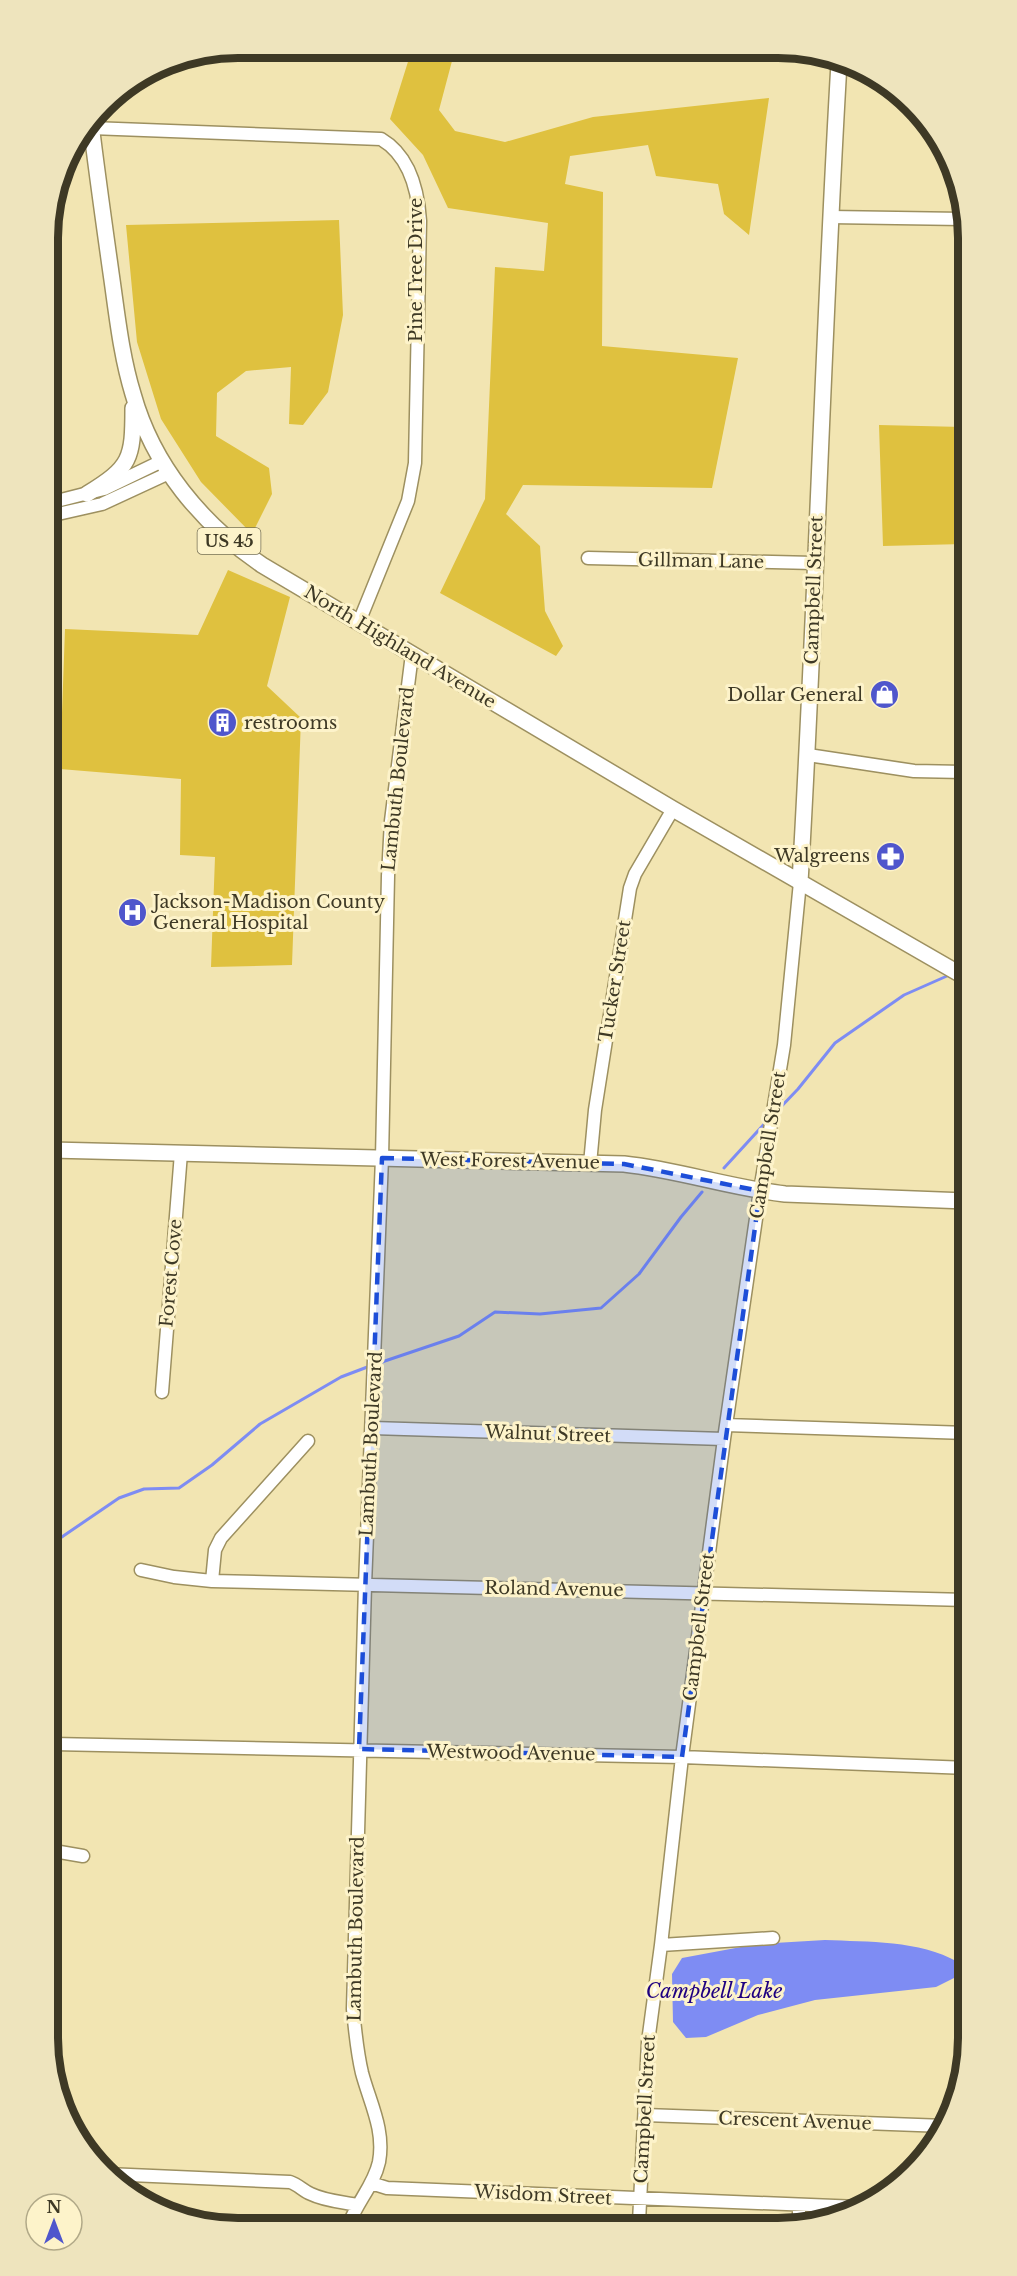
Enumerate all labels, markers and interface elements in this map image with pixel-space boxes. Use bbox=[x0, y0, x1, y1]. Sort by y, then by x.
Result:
street label: Pine Tree Drive bbox=[405, 198, 427, 342]
street label: Campbell Street bbox=[800, 515, 828, 665]
road number: US 45 bbox=[198, 528, 260, 554]
street label: Gillman Lane bbox=[638, 549, 764, 573]
street label: North Highland Avenue bbox=[300, 581, 500, 713]
shop icon: Dollar General bbox=[868, 679, 900, 711]
place label: Dollar General bbox=[727, 684, 863, 706]
street label: Lambuth Boulevard bbox=[377, 686, 419, 872]
building icon: restrooms bbox=[207, 707, 239, 739]
place label: restrooms bbox=[244, 712, 337, 734]
pharmacy icon: Walgreens bbox=[875, 840, 907, 872]
place label: Walgreens bbox=[773, 845, 870, 867]
place label: Jackson-Madison County General Hospital bbox=[151, 891, 386, 934]
hospital icon: Jackson-Madison County General Hospital bbox=[116, 896, 148, 928]
street label: Tucker Street bbox=[594, 918, 636, 1044]
street label: Campbell Street bbox=[745, 1069, 791, 1220]
street label: West Forest Avenue bbox=[419, 1148, 600, 1174]
street label: Forest Cove bbox=[155, 1218, 187, 1328]
street label: Lambuth Boulevard bbox=[355, 1351, 387, 1537]
street label: Walnut Street bbox=[484, 1421, 612, 1447]
street label: Campbell Street bbox=[679, 1552, 719, 1702]
street label: Roland Avenue bbox=[484, 1577, 624, 1601]
street label: Westwood Avenue bbox=[425, 1741, 596, 1765]
street label: Lambuth Boulevard bbox=[343, 1836, 369, 2022]
water label: Campbell Lake bbox=[646, 1979, 782, 2003]
street label: Campbell Street bbox=[630, 2034, 660, 2184]
street label: Crescent Avenue bbox=[718, 2107, 872, 2135]
street label: Wisdom Street bbox=[473, 2180, 613, 2210]
north arrow bbox=[24, 2192, 84, 2252]
text: N bbox=[46, 2197, 62, 2217]

